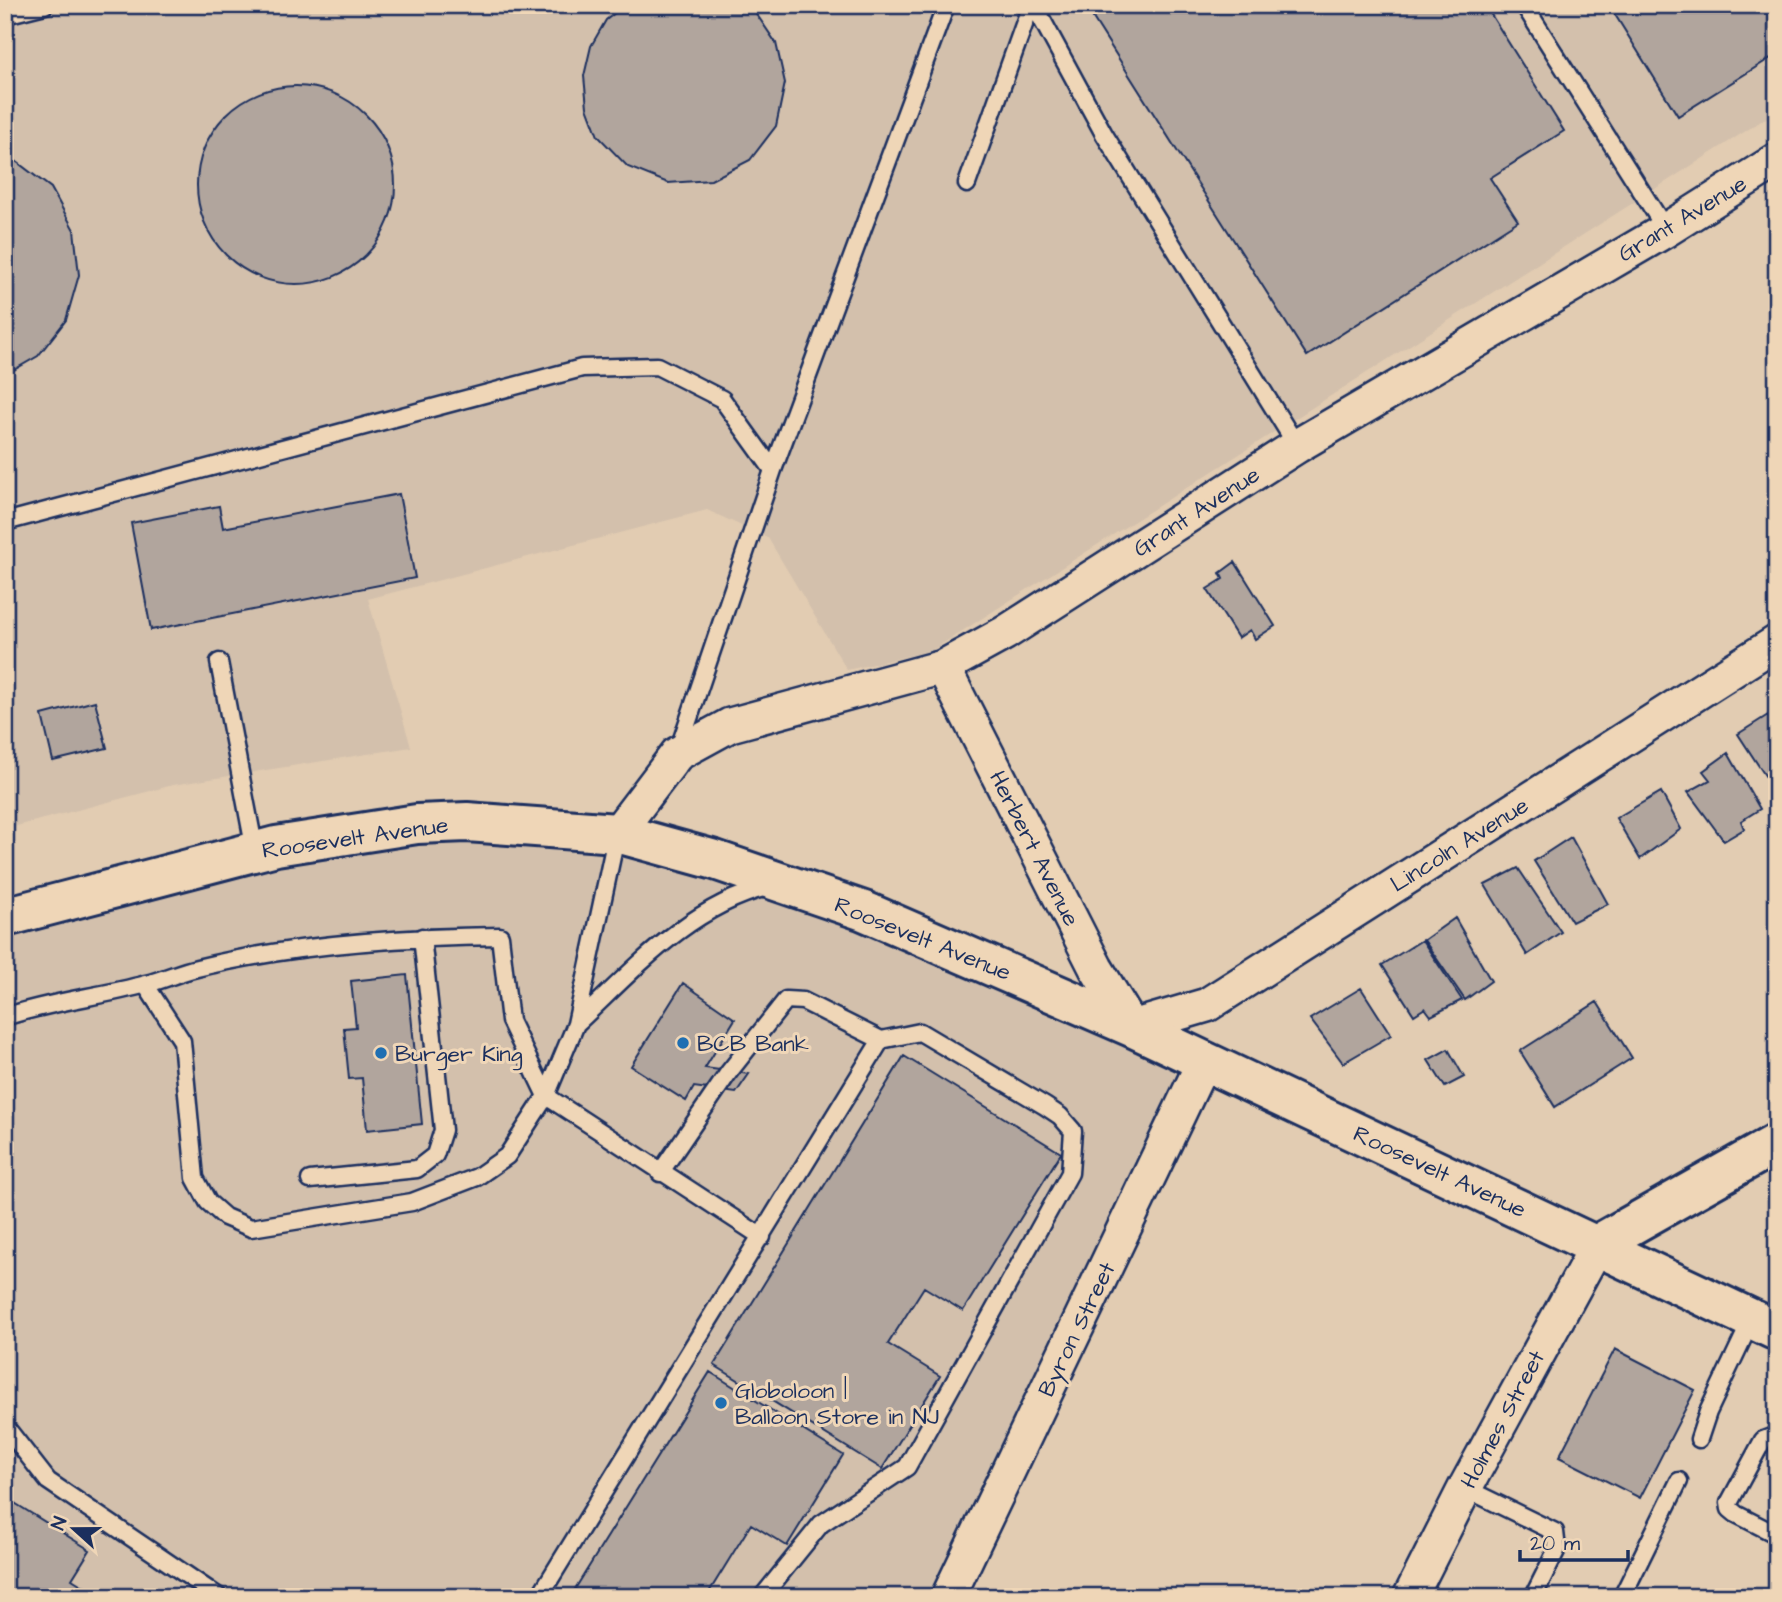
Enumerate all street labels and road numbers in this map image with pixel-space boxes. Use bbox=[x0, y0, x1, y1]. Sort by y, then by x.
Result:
street label: Grant Avenue bbox=[1612, 168, 1753, 270]
street label: Grant Avenue bbox=[1127, 459, 1266, 565]
street label: Herbert Avenue bbox=[981, 765, 1087, 932]
street label: Lincoln Avenue bbox=[1384, 790, 1535, 900]
street label: Roosevelt Avenue bbox=[260, 809, 450, 867]
street label: Roosevelt Avenue bbox=[830, 889, 1016, 989]
street label: Roosevelt Avenue bbox=[1348, 1118, 1531, 1226]
street label: Byron Street bbox=[1030, 1256, 1125, 1403]
street label: Holmes Street bbox=[1453, 1344, 1553, 1494]

